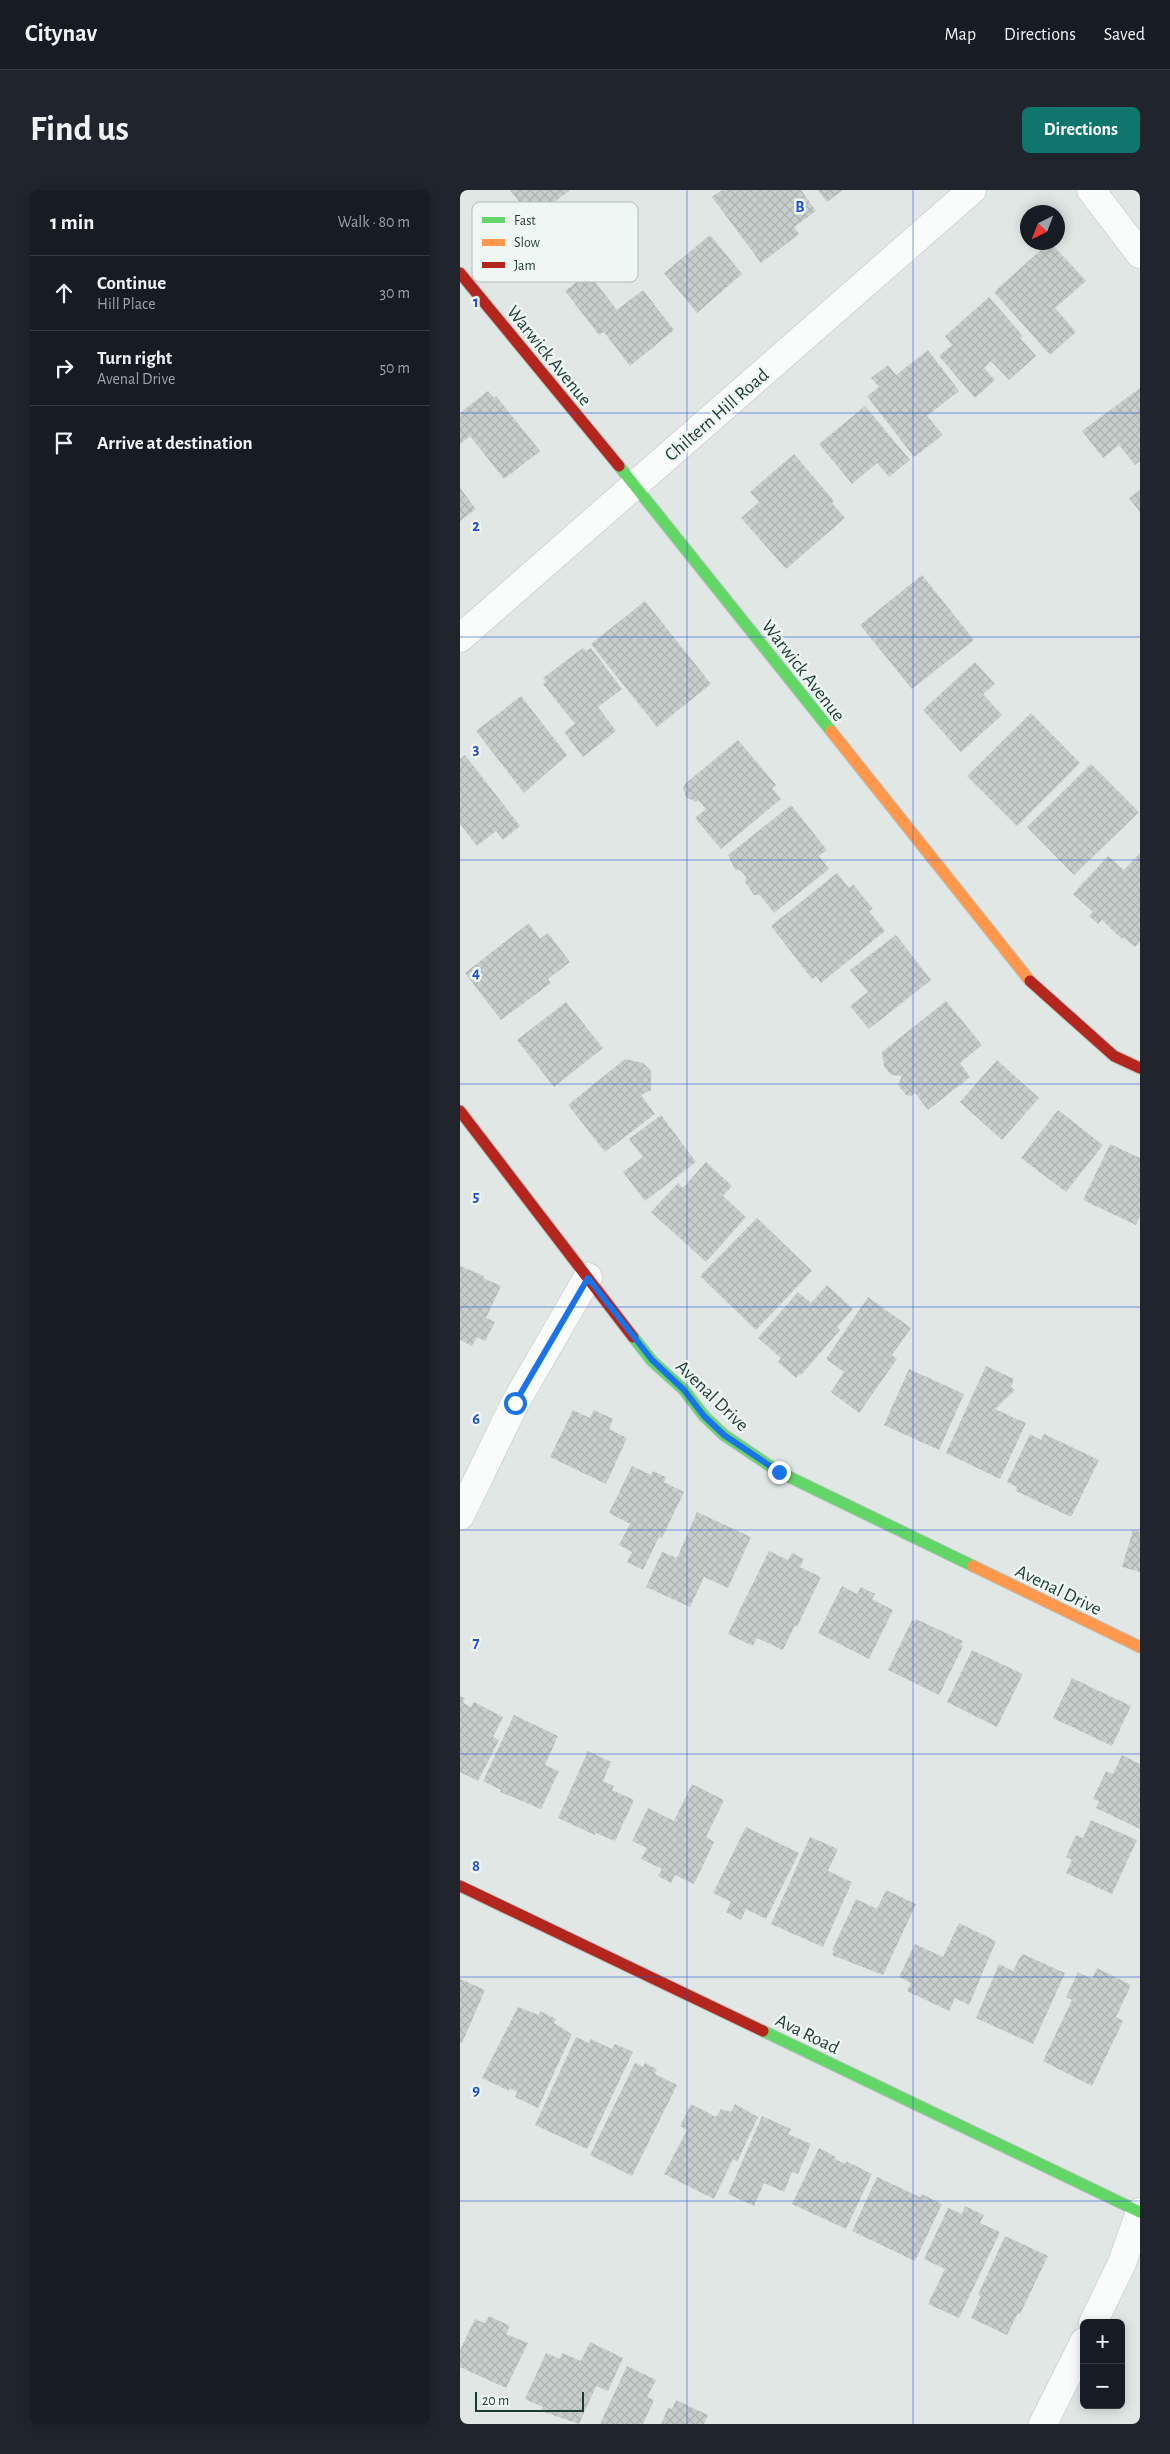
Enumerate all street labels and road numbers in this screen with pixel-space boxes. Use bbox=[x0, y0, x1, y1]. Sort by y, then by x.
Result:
street label: Warwick Avenue bbox=[503, 302, 595, 410]
street label: Chiltern Hill Road bbox=[661, 365, 773, 465]
street label: Warwick Avenue bbox=[758, 617, 848, 725]
street label: Avenal Drive bbox=[672, 1357, 752, 1435]
street label: Avenal Drive bbox=[1012, 1561, 1104, 1619]
street label: Ava Road bbox=[773, 2011, 842, 2058]

